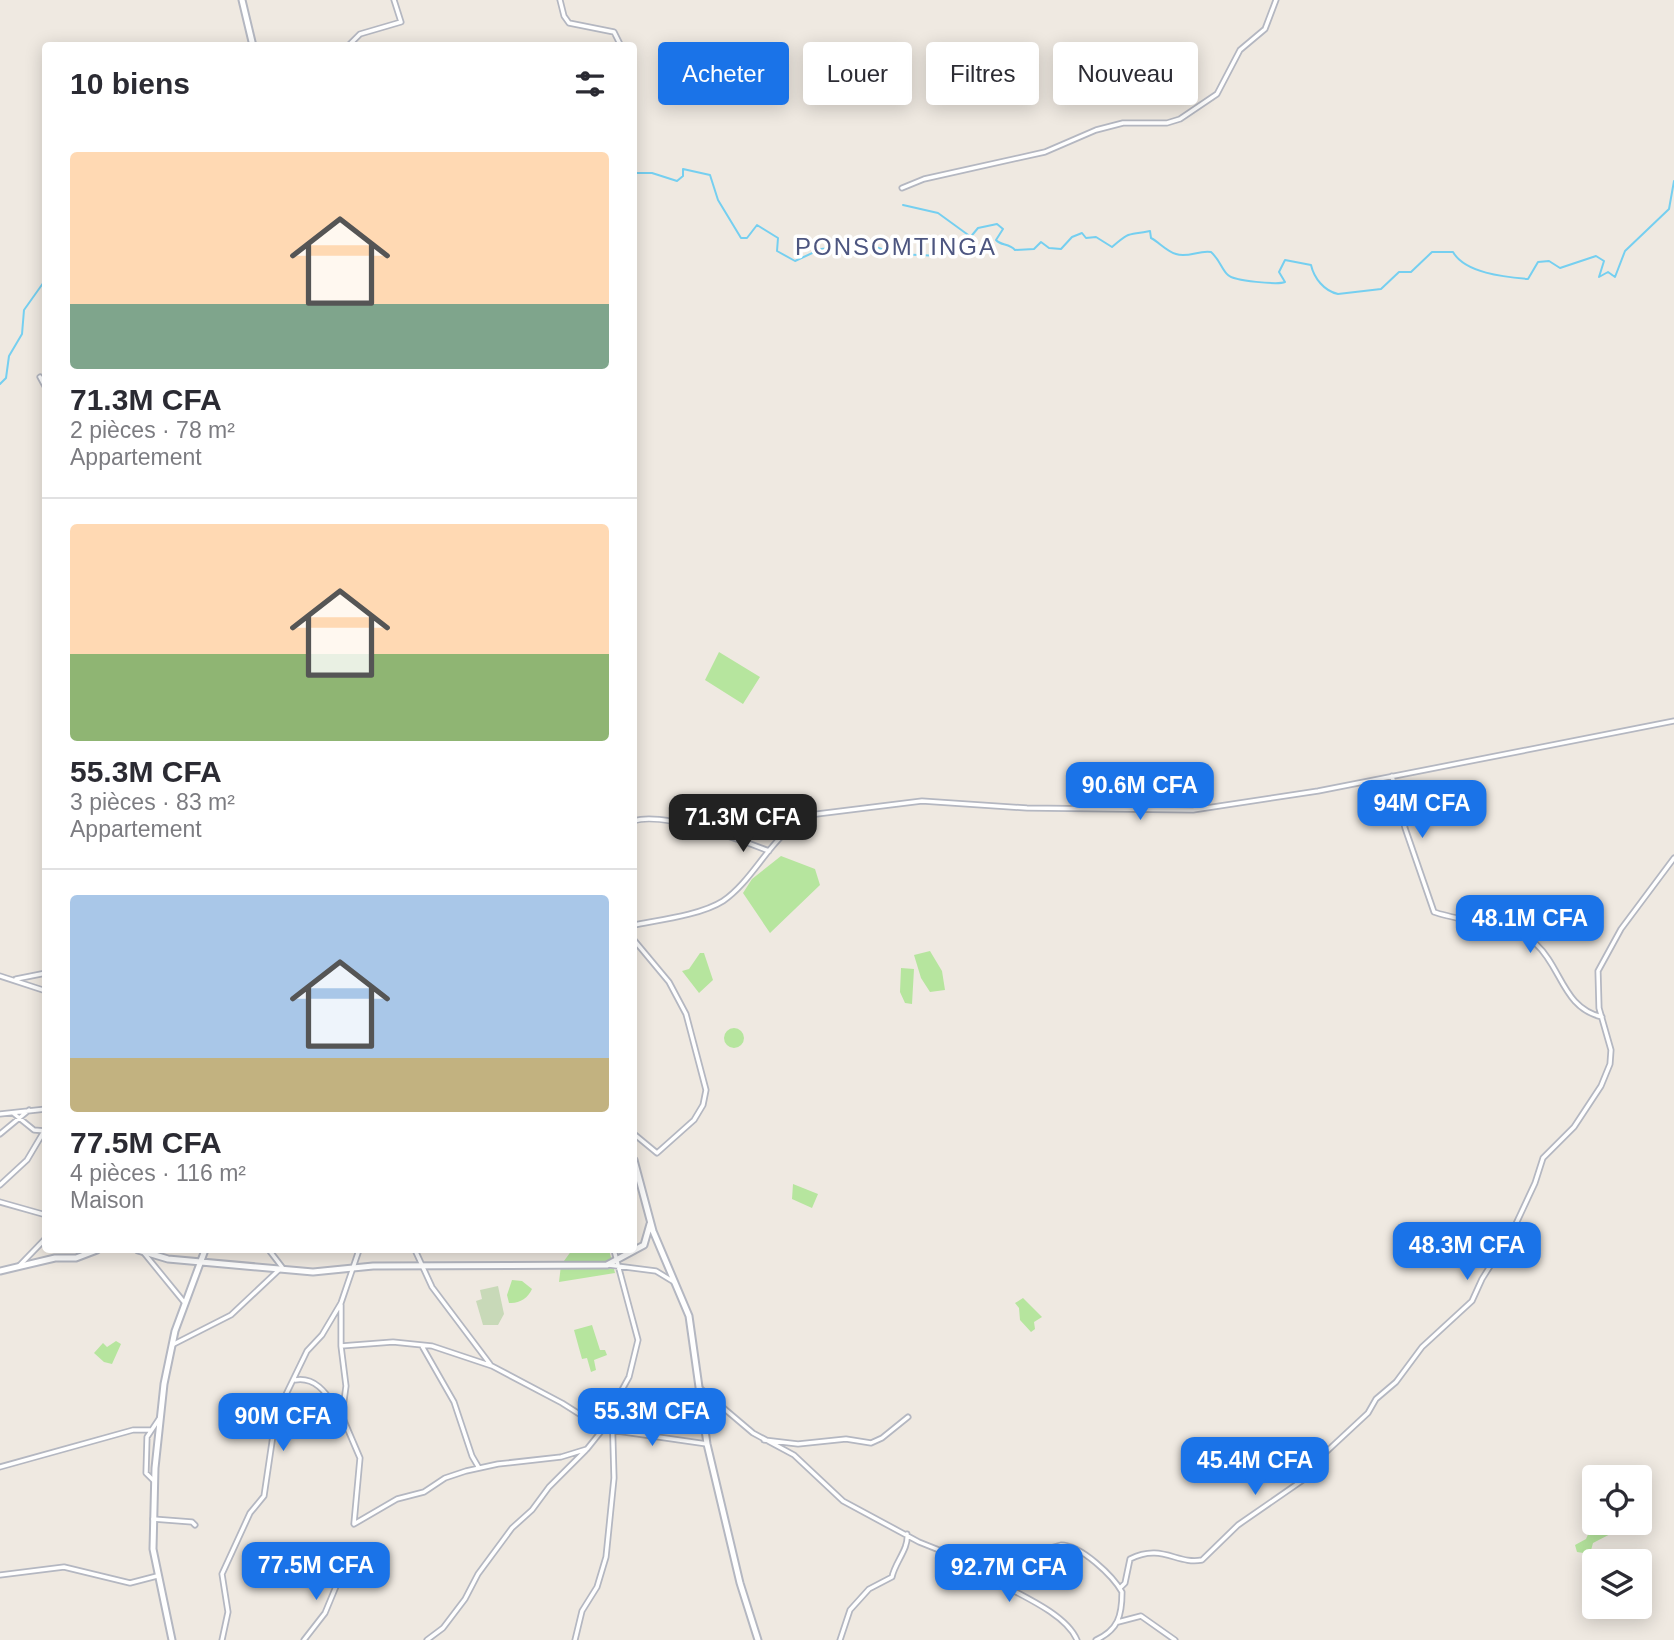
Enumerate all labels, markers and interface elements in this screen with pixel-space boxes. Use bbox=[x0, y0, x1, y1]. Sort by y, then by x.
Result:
chip: Acheter bbox=[658, 42, 789, 105]
chip: Louer bbox=[803, 42, 912, 105]
chip: Filtres bbox=[926, 42, 1039, 105]
chip: Nouveau bbox=[1053, 42, 1198, 105]
icon: filters bbox=[571, 65, 609, 103]
text: 10 biens bbox=[70, 67, 190, 100]
icon: home bbox=[277, 198, 403, 324]
district label: PONSOMTINGA bbox=[795, 233, 997, 260]
text: 71.3M CFA bbox=[70, 383, 222, 416]
text: 2 pièces · 78 m² bbox=[70, 417, 235, 443]
text: Appartement bbox=[70, 444, 202, 470]
icon: home bbox=[277, 570, 403, 696]
text: 55.3M CFA bbox=[70, 755, 222, 788]
pin: 90.6M CFA bbox=[1060, 762, 1220, 822]
text: 90.6M CFA bbox=[1082, 772, 1198, 798]
pin: 94M CFA bbox=[1357, 780, 1487, 840]
text: 3 pièces · 83 m² bbox=[70, 789, 235, 815]
text: 94M CFA bbox=[1373, 790, 1471, 816]
pin: 71.3M CFA bbox=[663, 794, 823, 854]
text: 71.3M CFA bbox=[685, 804, 801, 830]
text: Appartement bbox=[70, 816, 202, 842]
pin: 48.1M CFA bbox=[1450, 895, 1610, 955]
text: 48.1M CFA bbox=[1472, 905, 1588, 931]
icon: home bbox=[277, 941, 403, 1067]
text: 77.5M CFA bbox=[70, 1126, 222, 1159]
text: 4 pièces · 116 m² bbox=[70, 1160, 246, 1186]
text: Maison bbox=[70, 1187, 144, 1213]
pin: 48.3M CFA bbox=[1387, 1222, 1547, 1282]
text: 48.3M CFA bbox=[1409, 1232, 1525, 1258]
pin: 55.3M CFA bbox=[572, 1388, 732, 1448]
pin: 90M CFA bbox=[218, 1394, 348, 1453]
text: 55.3M CFA bbox=[594, 1398, 710, 1424]
text: 90M CFA bbox=[234, 1403, 332, 1429]
pin: 45.4M CFA bbox=[1175, 1438, 1335, 1497]
text: 45.4M CFA bbox=[1197, 1447, 1313, 1473]
map controls bbox=[1582, 1465, 1652, 1619]
button: locate bbox=[1582, 1465, 1652, 1535]
pin: 77.5M CFA bbox=[236, 1542, 396, 1602]
pin: 92.7M CFA bbox=[929, 1544, 1089, 1604]
button: layers bbox=[1582, 1549, 1652, 1619]
text: 77.5M CFA bbox=[258, 1552, 374, 1578]
text: 92.7M CFA bbox=[951, 1554, 1067, 1580]

